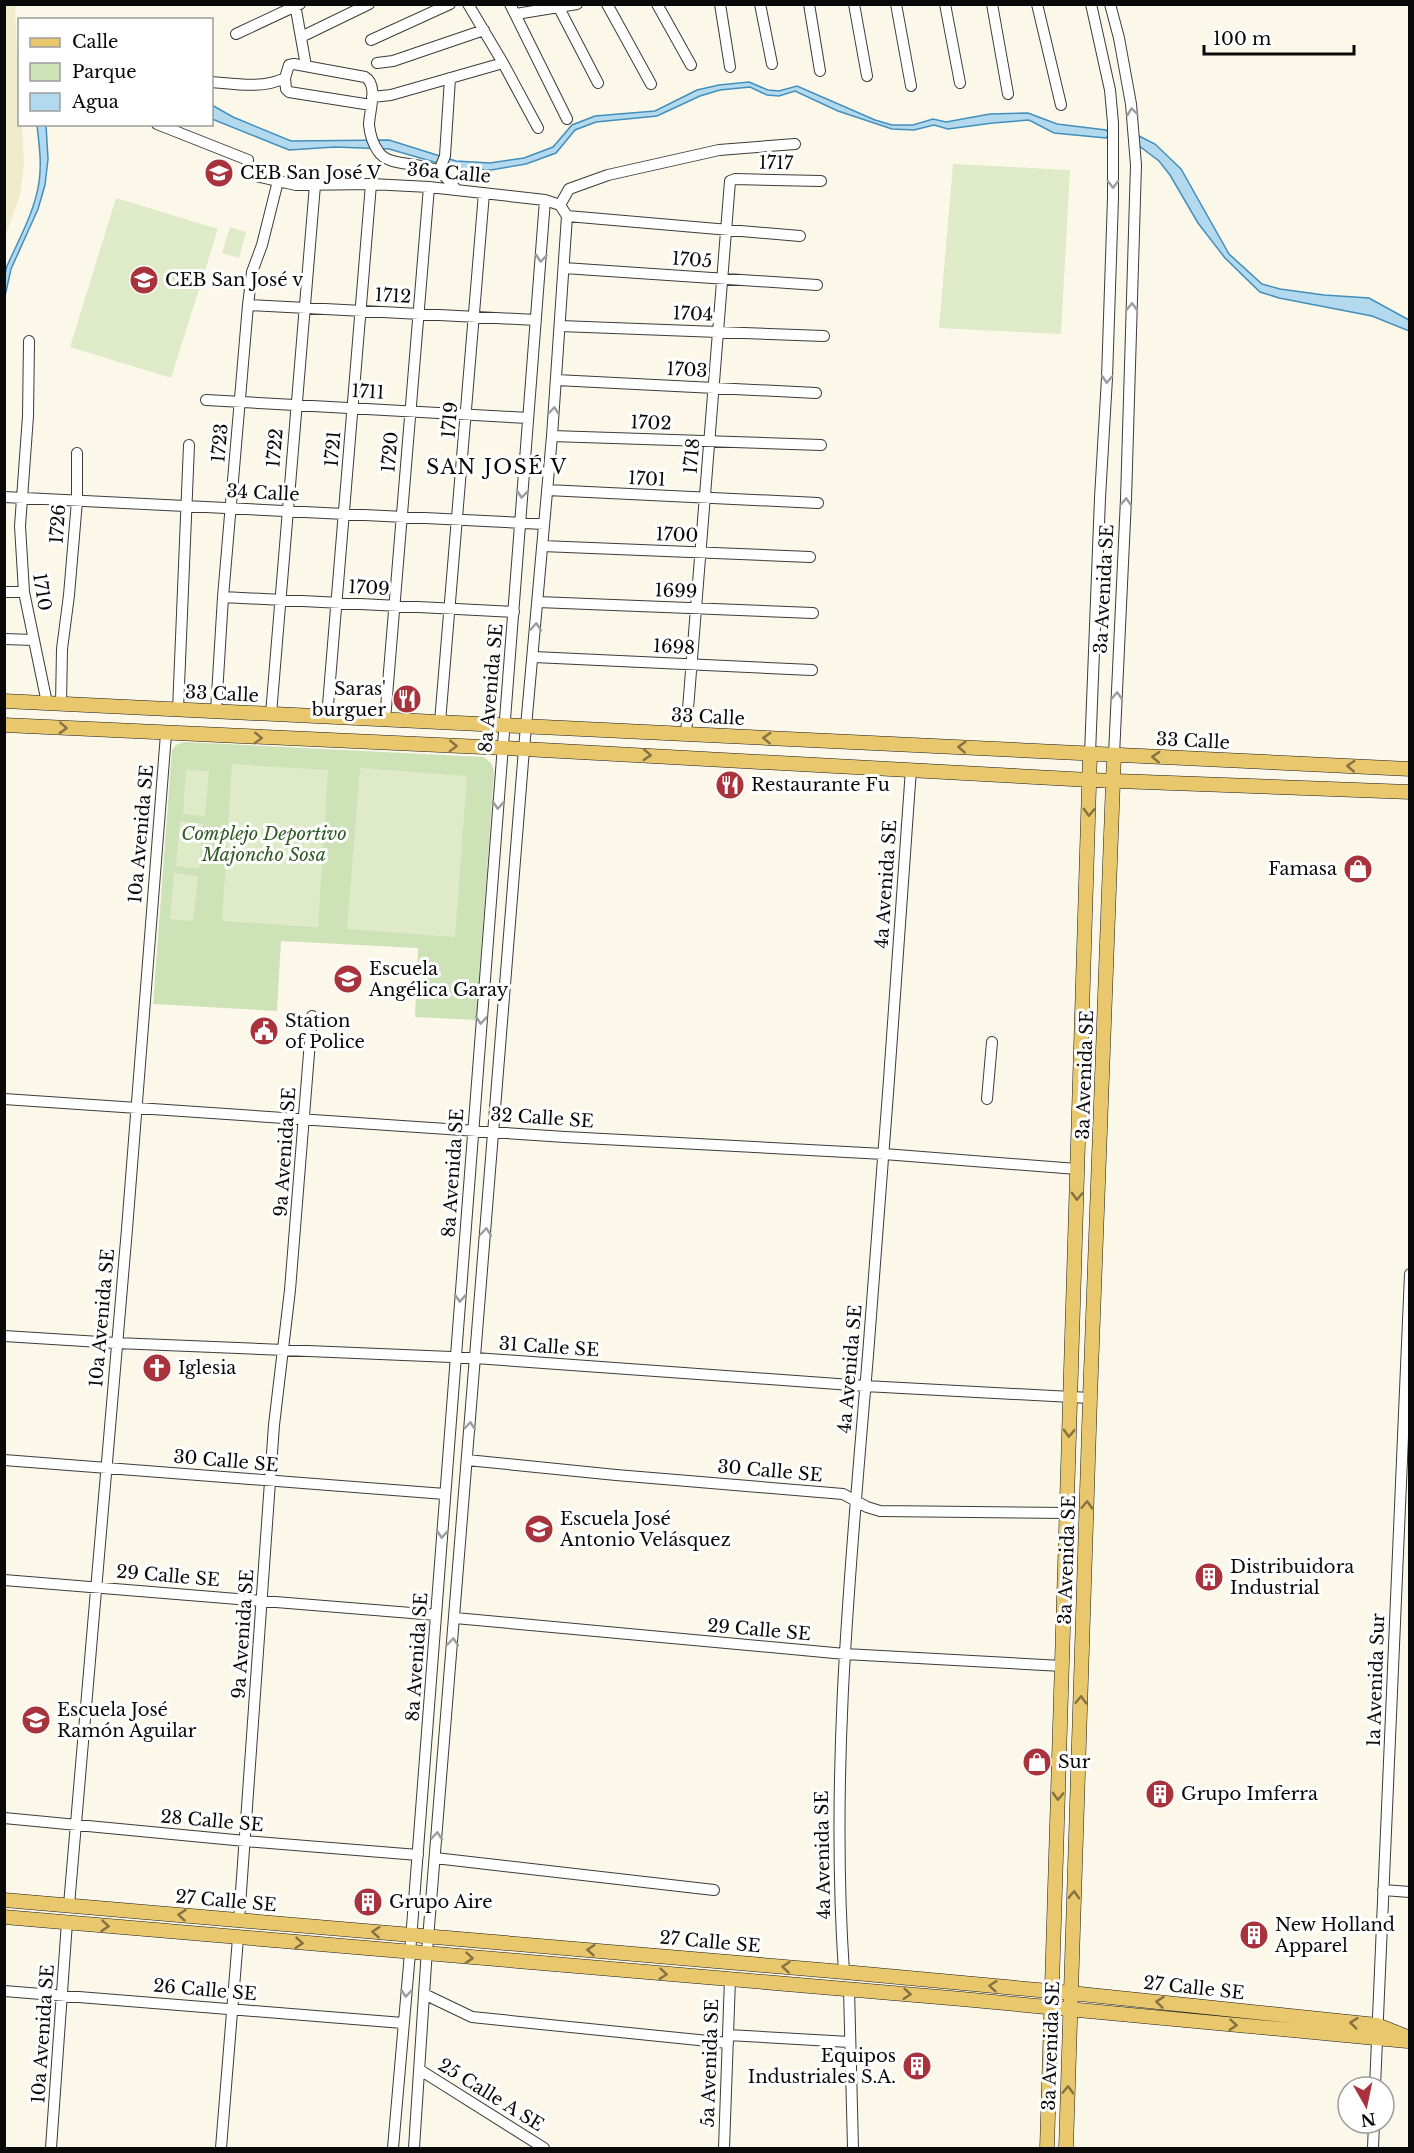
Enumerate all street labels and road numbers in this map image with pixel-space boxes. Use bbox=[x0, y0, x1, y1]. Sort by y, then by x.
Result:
street label: 1717 bbox=[759, 152, 794, 174]
street label: 36a Calle bbox=[406, 158, 492, 188]
street label: 1705 bbox=[671, 248, 713, 272]
street label: 1712 bbox=[374, 284, 412, 308]
street label: 1704 bbox=[672, 302, 714, 326]
street label: 1703 bbox=[666, 358, 708, 382]
street label: 1711 bbox=[351, 380, 385, 404]
street label: 1719 bbox=[437, 401, 463, 439]
street label: 1702 bbox=[630, 411, 672, 435]
street label: 1723 bbox=[207, 422, 233, 464]
street label: 1722 bbox=[262, 427, 288, 469]
street label: 1721 bbox=[320, 430, 346, 468]
street label: 1720 bbox=[377, 431, 403, 473]
street label: 1718 bbox=[679, 437, 705, 475]
street label: 1701 bbox=[627, 467, 667, 491]
street label: 34 Calle bbox=[226, 480, 300, 506]
street label: 1726 bbox=[46, 503, 70, 545]
street label: 1700 bbox=[655, 523, 699, 547]
street label: 3a Avenida SE bbox=[1090, 524, 1118, 654]
street label: 1710 bbox=[28, 572, 56, 612]
street label: 1709 bbox=[348, 576, 390, 600]
street label: 1699 bbox=[654, 579, 698, 603]
street label: 8a Avenida SE bbox=[474, 623, 508, 753]
street label: 1698 bbox=[652, 635, 696, 659]
street label: 33 Calle bbox=[185, 681, 259, 707]
street label: 33 Calle bbox=[671, 704, 745, 730]
street label: 33 Calle bbox=[1156, 728, 1230, 754]
street label: 10a Avenida SE bbox=[124, 764, 158, 904]
street label: 4a Avenida SE bbox=[871, 819, 901, 949]
street label: 3a Avenida SE bbox=[1072, 1010, 1098, 1140]
street label: 9a Avenida SE bbox=[269, 1086, 301, 1218]
street label: 32 Calle SE bbox=[490, 1103, 594, 1133]
street label: 8a Avenida SE bbox=[438, 1108, 468, 1238]
street label: 10a Avenida SE bbox=[85, 1248, 119, 1388]
street label: 4a Avenida SE bbox=[833, 1304, 867, 1434]
street label: 31 Calle SE bbox=[498, 1333, 600, 1361]
street label: 30 Calle SE bbox=[173, 1445, 279, 1477]
street label: 30 Calle SE bbox=[717, 1455, 823, 1487]
street label: 3a Avenida SE bbox=[1054, 1495, 1080, 1625]
street label: 29 Calle SE bbox=[115, 1561, 221, 1591]
street label: 9a Avenida SE bbox=[227, 1568, 259, 1700]
street label: 8a Avenida SE bbox=[402, 1592, 432, 1722]
street label: 1a Avenida Sur bbox=[1363, 1612, 1389, 1747]
street label: 29 Calle SE bbox=[706, 1615, 812, 1645]
street label: 4a Avenida SE bbox=[811, 1790, 835, 1920]
street label: 28 Calle SE bbox=[160, 1806, 264, 1836]
street label: 27 Calle SE bbox=[174, 1886, 278, 1916]
street label: 27 Calle SE bbox=[658, 1927, 762, 1957]
street label: 10a Avenida SE bbox=[27, 1964, 59, 2104]
street label: 27 Calle SE bbox=[1142, 1972, 1246, 2004]
street label: 26 Calle SE bbox=[152, 1975, 258, 2005]
street label: 3a Avenida SE bbox=[1038, 1981, 1064, 2111]
street label: 5a Avenida SE bbox=[697, 1998, 723, 2128]
street label: 25 Calle A SE bbox=[434, 2054, 548, 2136]

